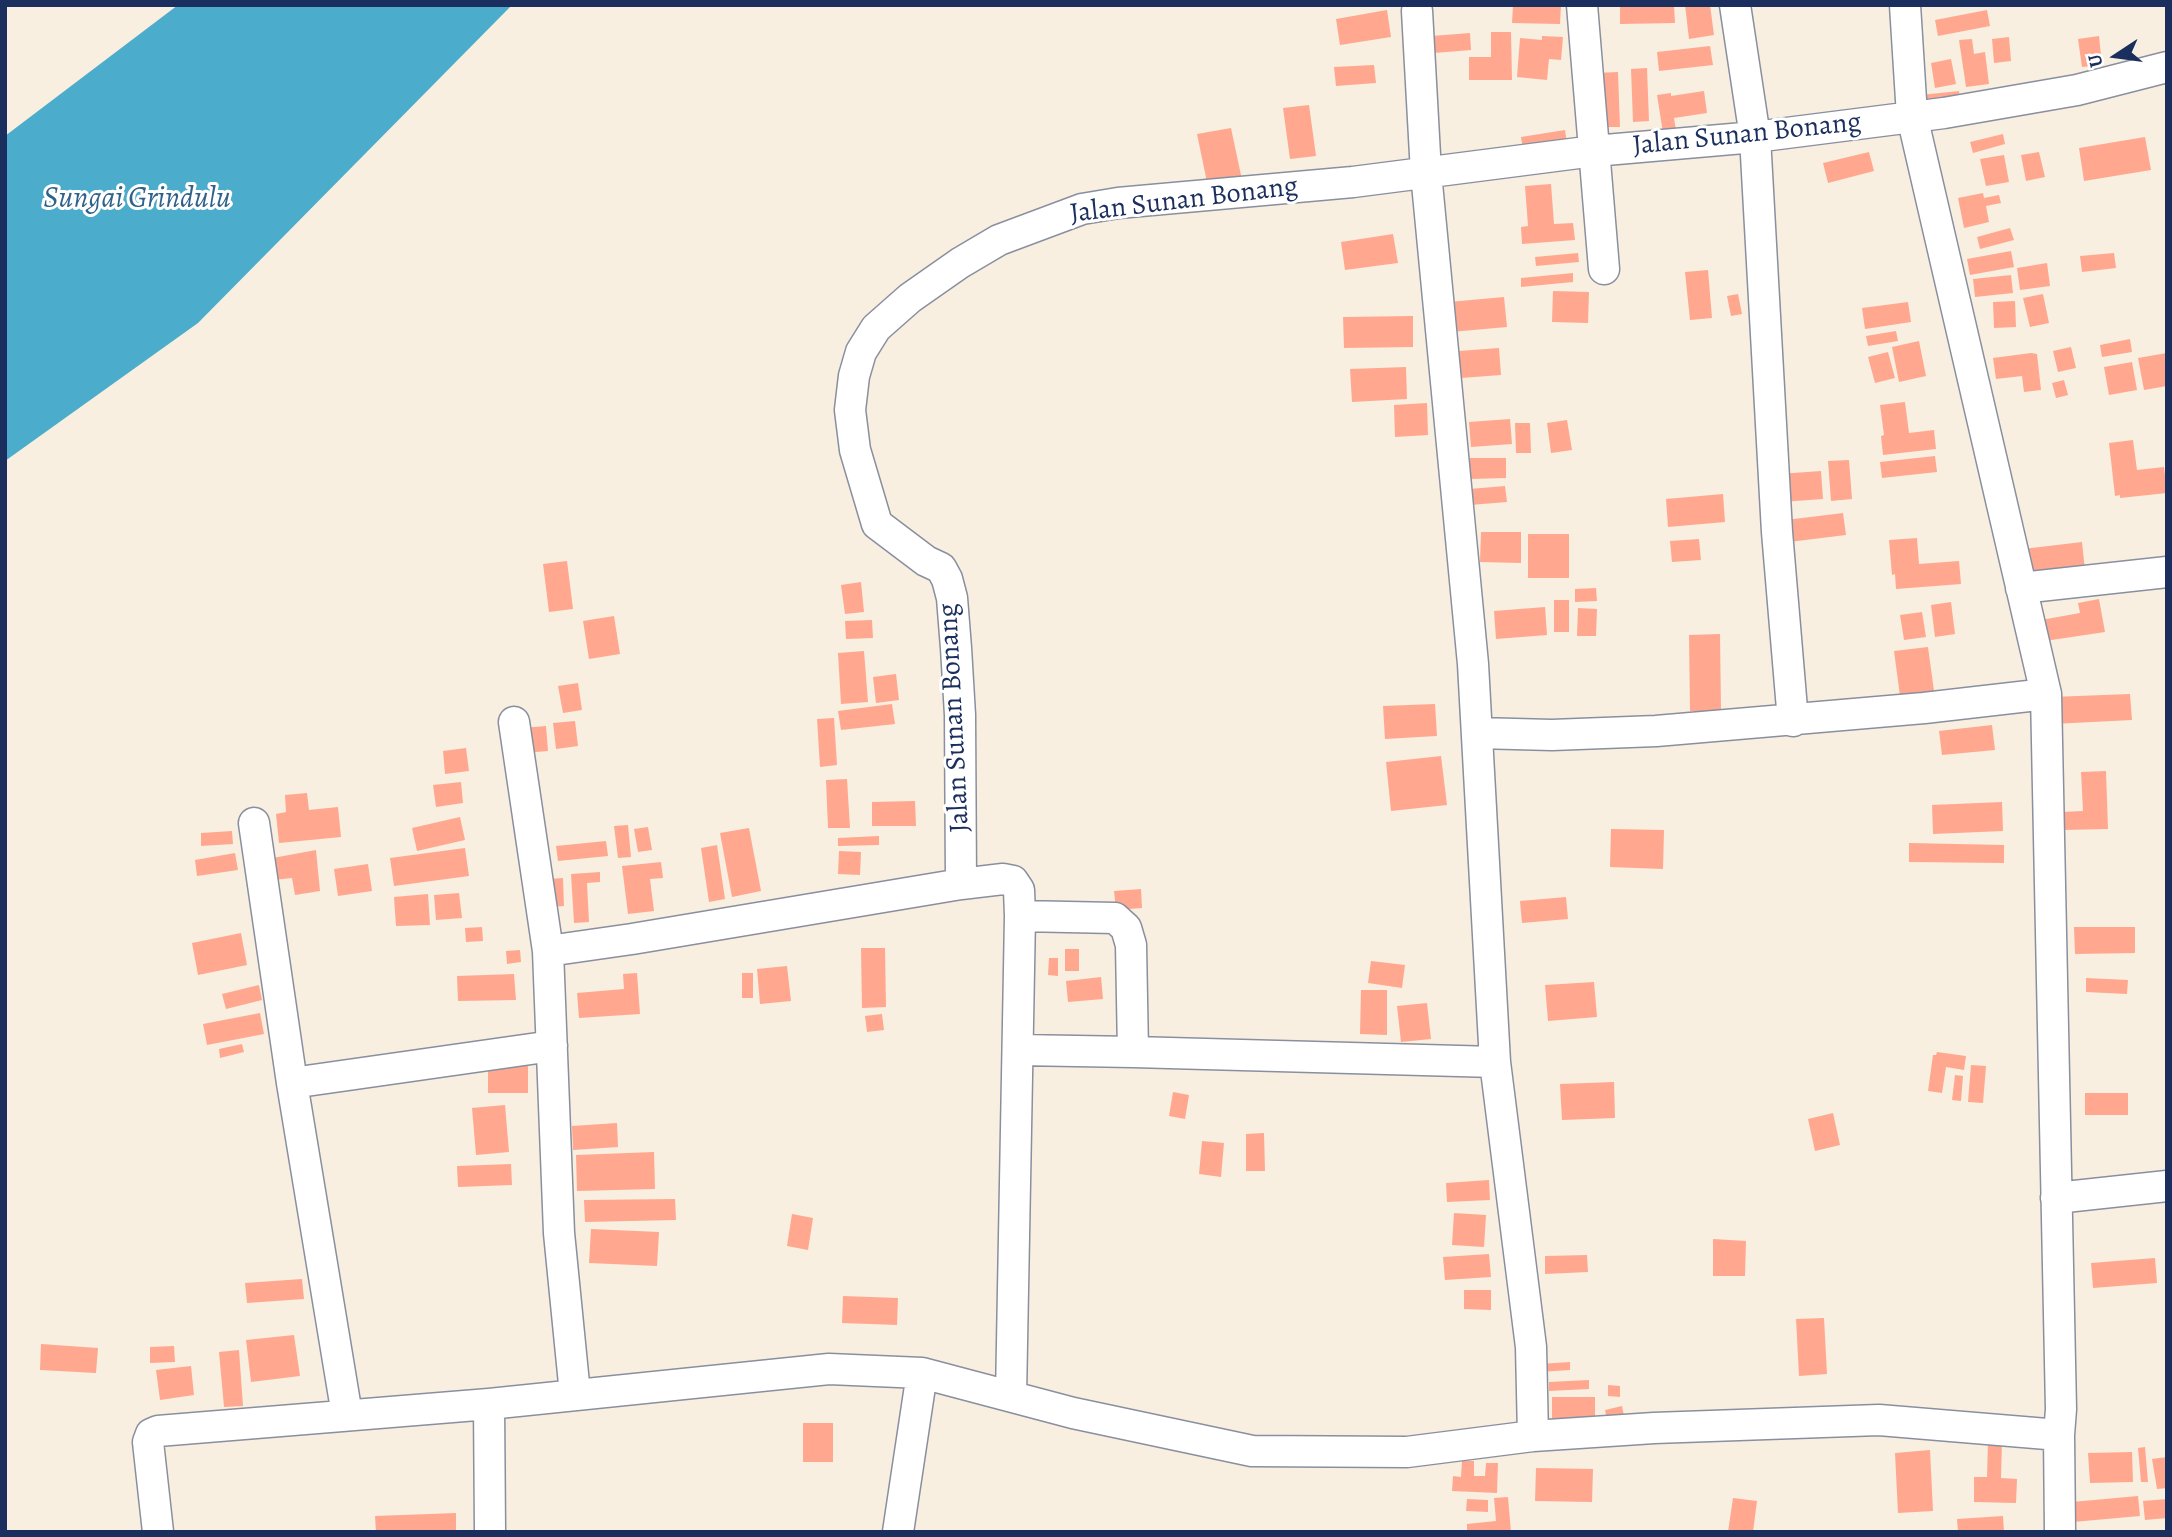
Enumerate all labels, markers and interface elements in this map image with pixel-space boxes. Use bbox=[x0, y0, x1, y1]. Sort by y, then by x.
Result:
north arrow bbox=[2081, 21, 2151, 91]
text: U bbox=[2081, 52, 2110, 70]
street label: Jalan Sunan Bonang bbox=[1631, 106, 1863, 164]
street label: Jalan Sunan Bonang bbox=[1068, 170, 1300, 232]
water label: Sungai Grindulu bbox=[43, 182, 231, 218]
street label: Jalan Sunan Bonang bbox=[932, 603, 978, 833]

